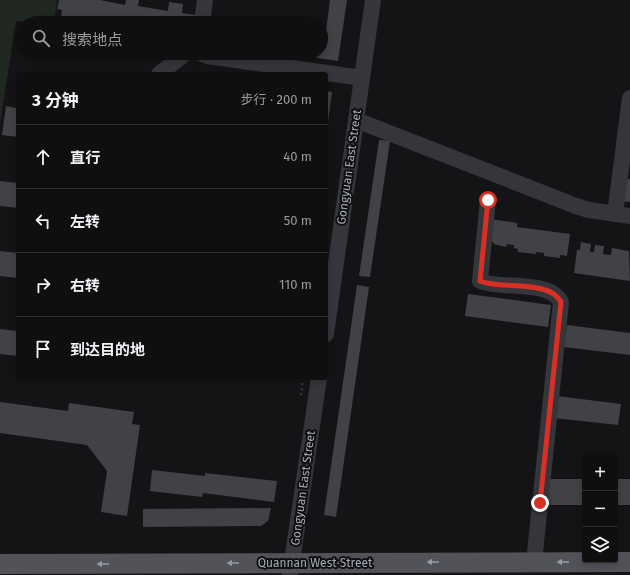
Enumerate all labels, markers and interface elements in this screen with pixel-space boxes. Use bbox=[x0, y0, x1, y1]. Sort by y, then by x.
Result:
search box bbox=[16, 16, 328, 60]
icon: search bbox=[30, 27, 52, 49]
text: 搜索地点 bbox=[62, 31, 122, 49]
text: 3 分钟 bbox=[32, 90, 79, 111]
text: 步行 · 200 m bbox=[240, 92, 312, 107]
street label: Gongyuan East Street bbox=[334, 108, 364, 225]
icon: ahead bbox=[32, 146, 54, 168]
text: 直行 bbox=[70, 149, 100, 167]
text: 40 m bbox=[283, 149, 312, 164]
route start bbox=[479, 191, 497, 209]
icon: left bbox=[32, 210, 54, 232]
text: 左转 bbox=[70, 213, 100, 231]
text: 50 m bbox=[284, 213, 312, 228]
icon: right bbox=[32, 274, 54, 296]
text: 右转 bbox=[70, 277, 100, 295]
text: 110 m bbox=[279, 277, 312, 292]
icon: arrive bbox=[32, 338, 54, 360]
text: 到达目的地 bbox=[70, 341, 145, 359]
street label: Gongyuan East Street bbox=[288, 429, 318, 546]
map controls bbox=[582, 455, 618, 563]
button: + bbox=[582, 455, 618, 491]
button: − bbox=[582, 491, 618, 527]
route end bbox=[531, 494, 549, 512]
button: layers bbox=[582, 527, 618, 563]
street label: Quannan West Street bbox=[258, 556, 373, 570]
one-way arrow bbox=[426, 559, 439, 565]
one-way arrow bbox=[556, 559, 569, 565]
one-way arrow bbox=[226, 560, 239, 566]
one-way arrow bbox=[96, 561, 109, 567]

